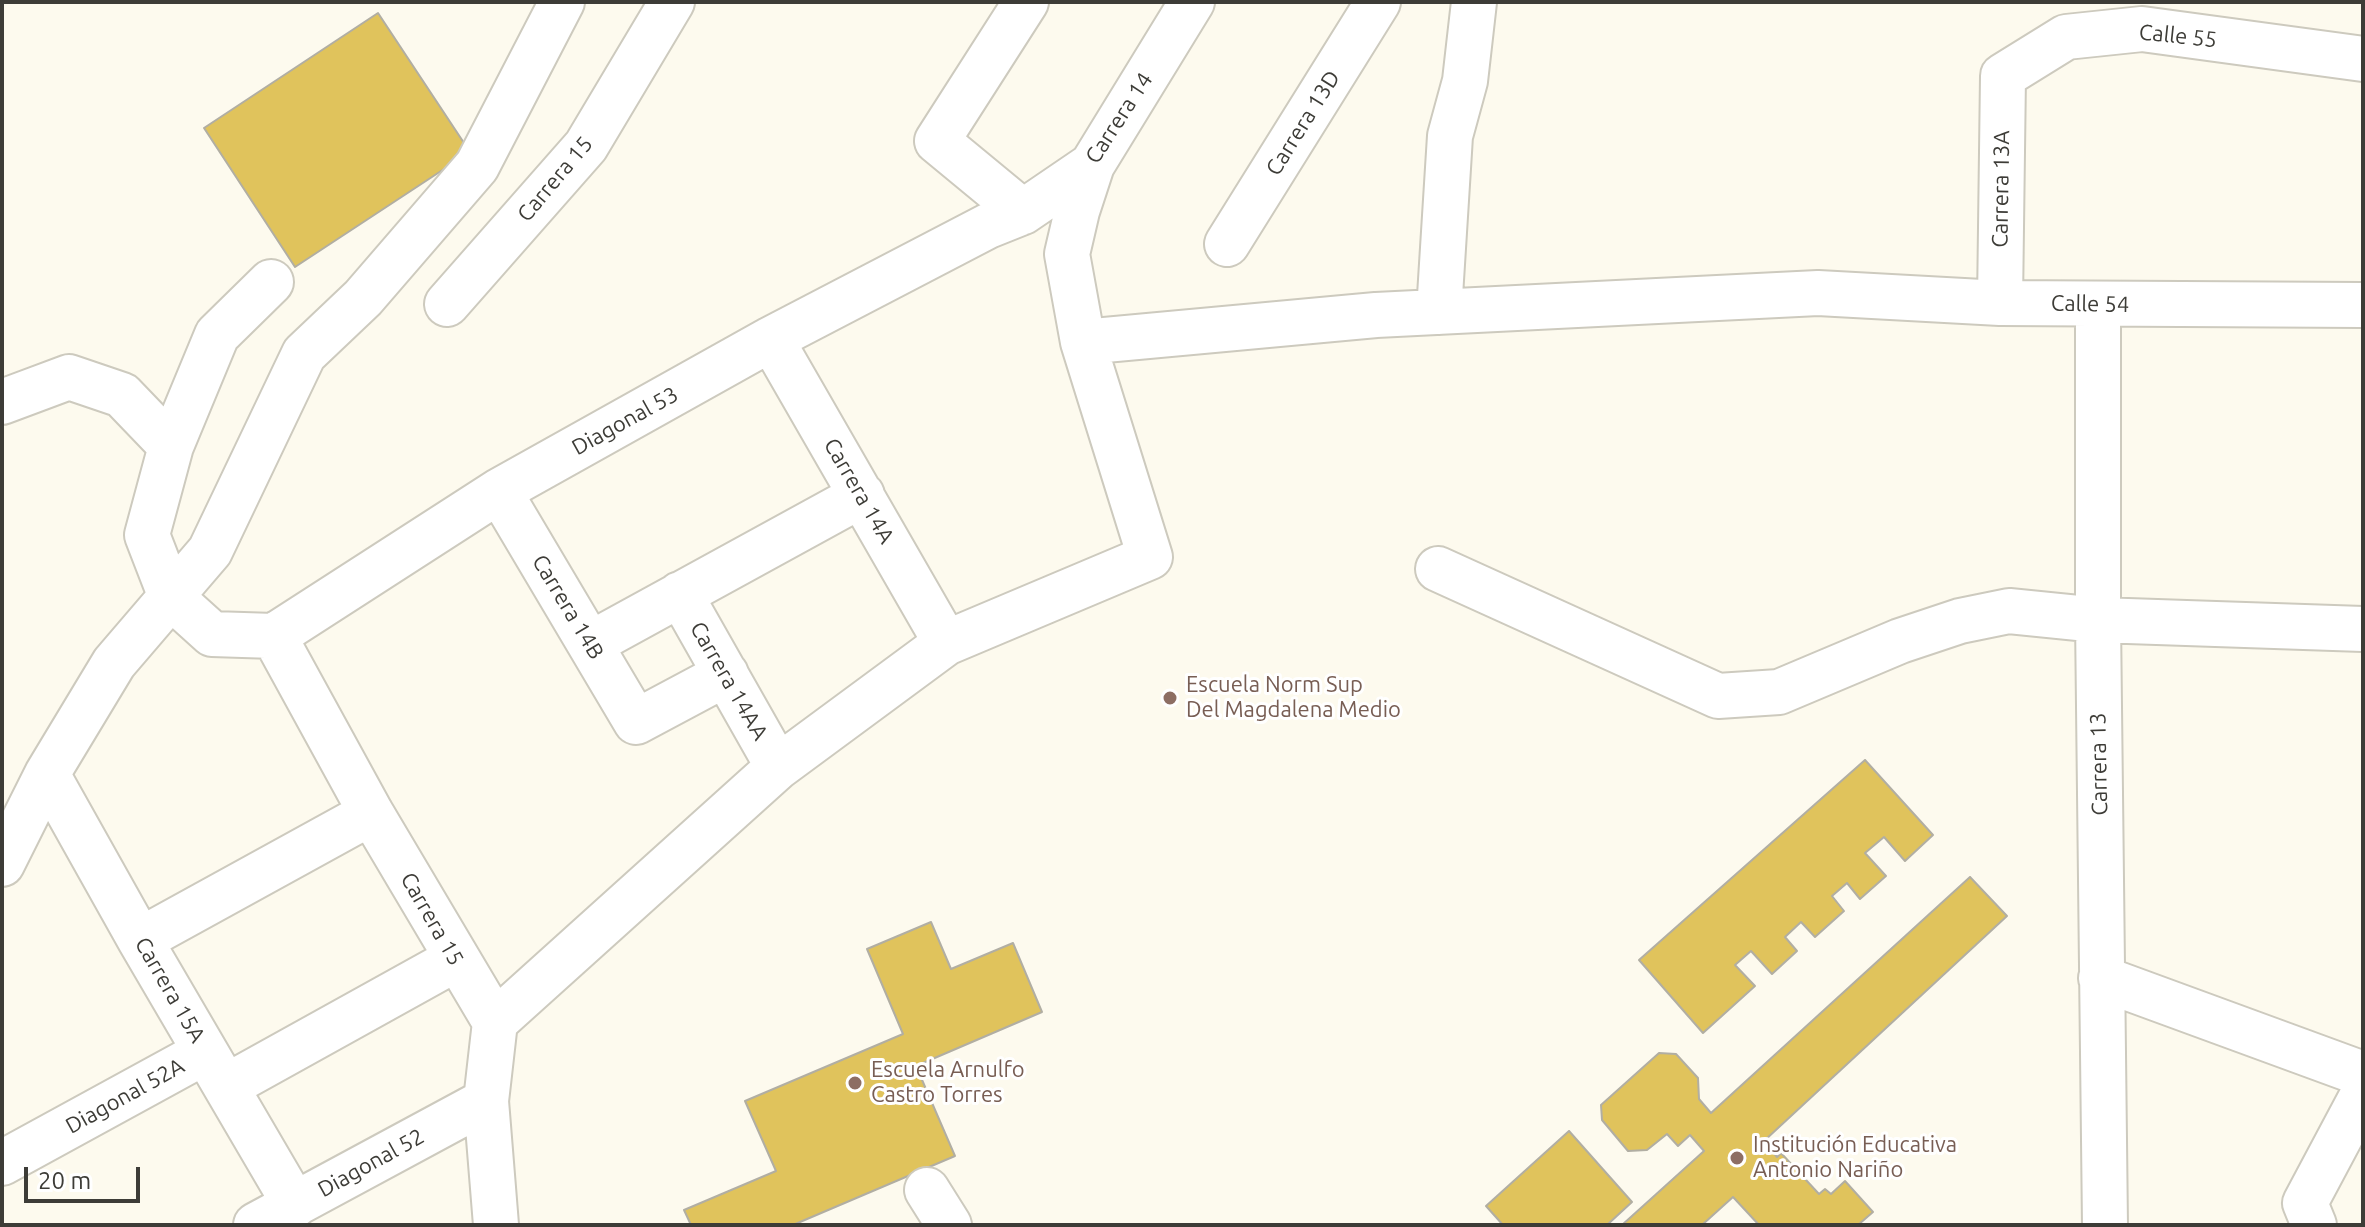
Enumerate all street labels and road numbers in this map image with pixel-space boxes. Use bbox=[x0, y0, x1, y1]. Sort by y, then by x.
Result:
street label: Calle 55 bbox=[2138, 19, 2218, 53]
street label: Carrera 13D bbox=[1260, 66, 1346, 180]
street label: Carrera 14 bbox=[1080, 68, 1158, 168]
street label: Carrera 13A bbox=[1987, 130, 2015, 248]
street label: Carrera 15 bbox=[512, 131, 598, 227]
street label: Calle 54 bbox=[2051, 290, 2129, 318]
street label: Diagonal 53 bbox=[567, 381, 683, 461]
street label: Carrera 14A bbox=[818, 434, 900, 548]
street label: Carrera 14B bbox=[527, 550, 609, 664]
street label: Carrera 14AA bbox=[684, 617, 774, 745]
street label: Carrera 13 bbox=[2085, 712, 2113, 816]
street label: Carrera 15 bbox=[395, 868, 469, 970]
street label: Carrera 15A bbox=[129, 933, 211, 1047]
street label: Diagonal 52A bbox=[61, 1053, 189, 1139]
street label: Diagonal 52 bbox=[313, 1123, 429, 1203]

